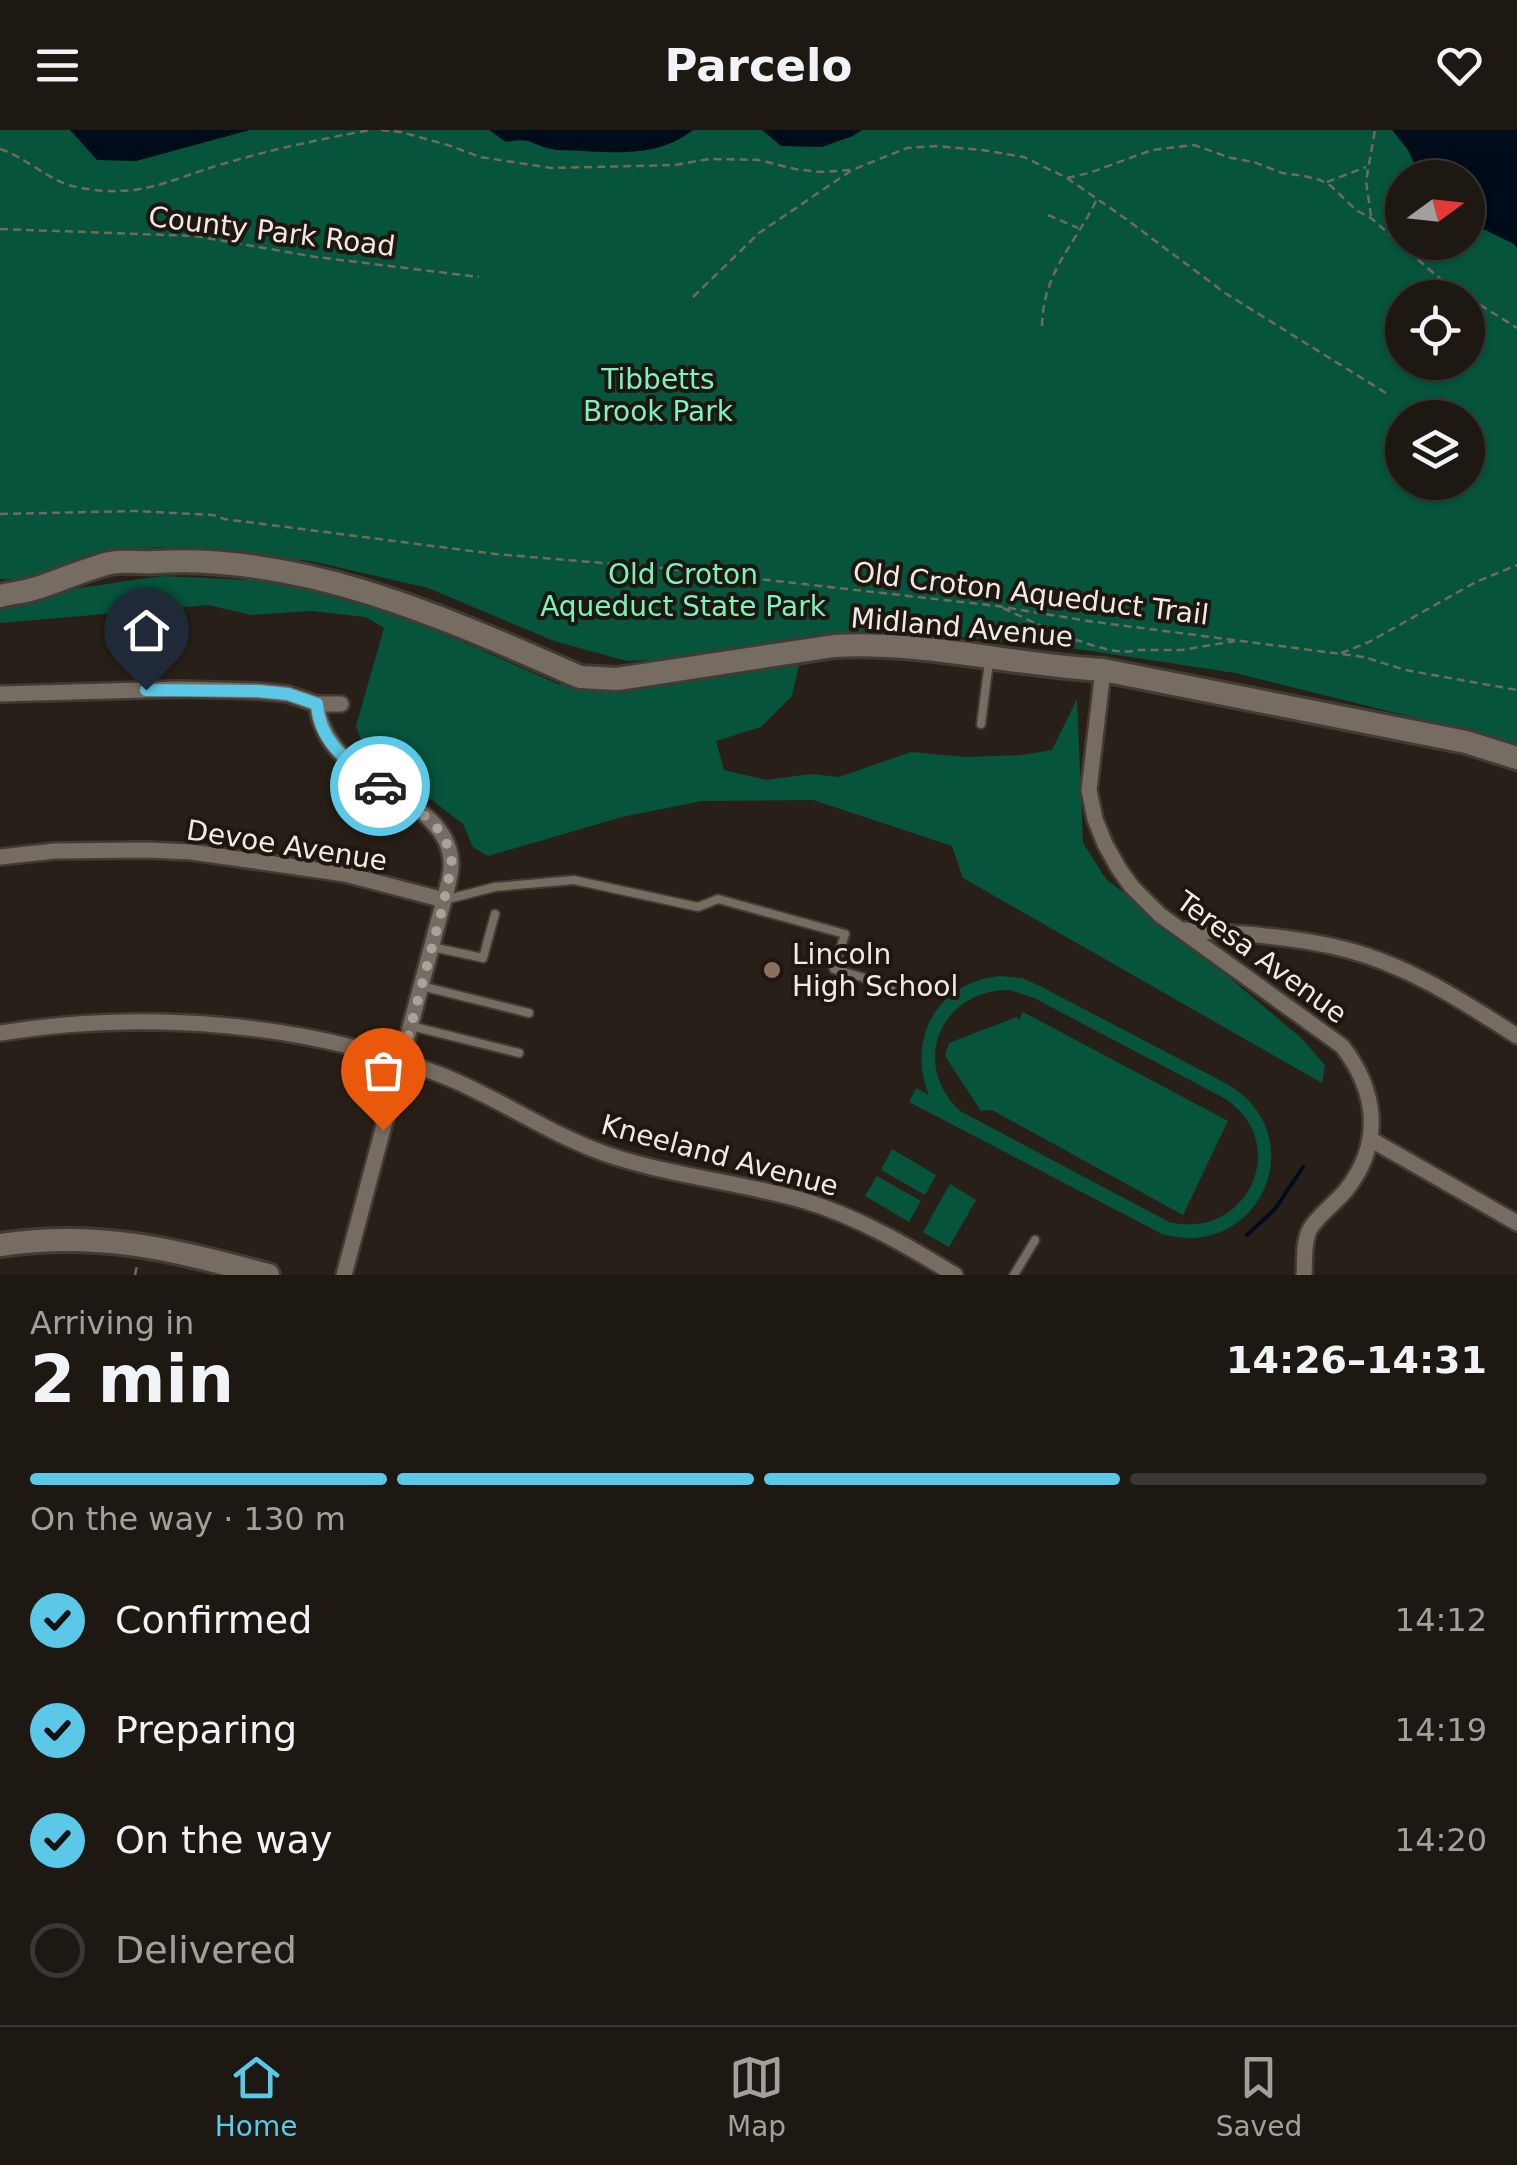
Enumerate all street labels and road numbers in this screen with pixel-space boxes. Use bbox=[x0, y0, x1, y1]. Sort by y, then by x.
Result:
street label: County Park Road bbox=[147, 200, 397, 263]
street label: Old Croton Aqueduct Trail bbox=[851, 555, 1211, 632]
street label: Midland Avenue bbox=[849, 601, 1075, 654]
street label: Devoe Avenue bbox=[184, 813, 390, 878]
street label: Teresa Avenue bbox=[1169, 884, 1353, 1030]
street label: Kneeland Avenue bbox=[598, 1108, 842, 1203]

